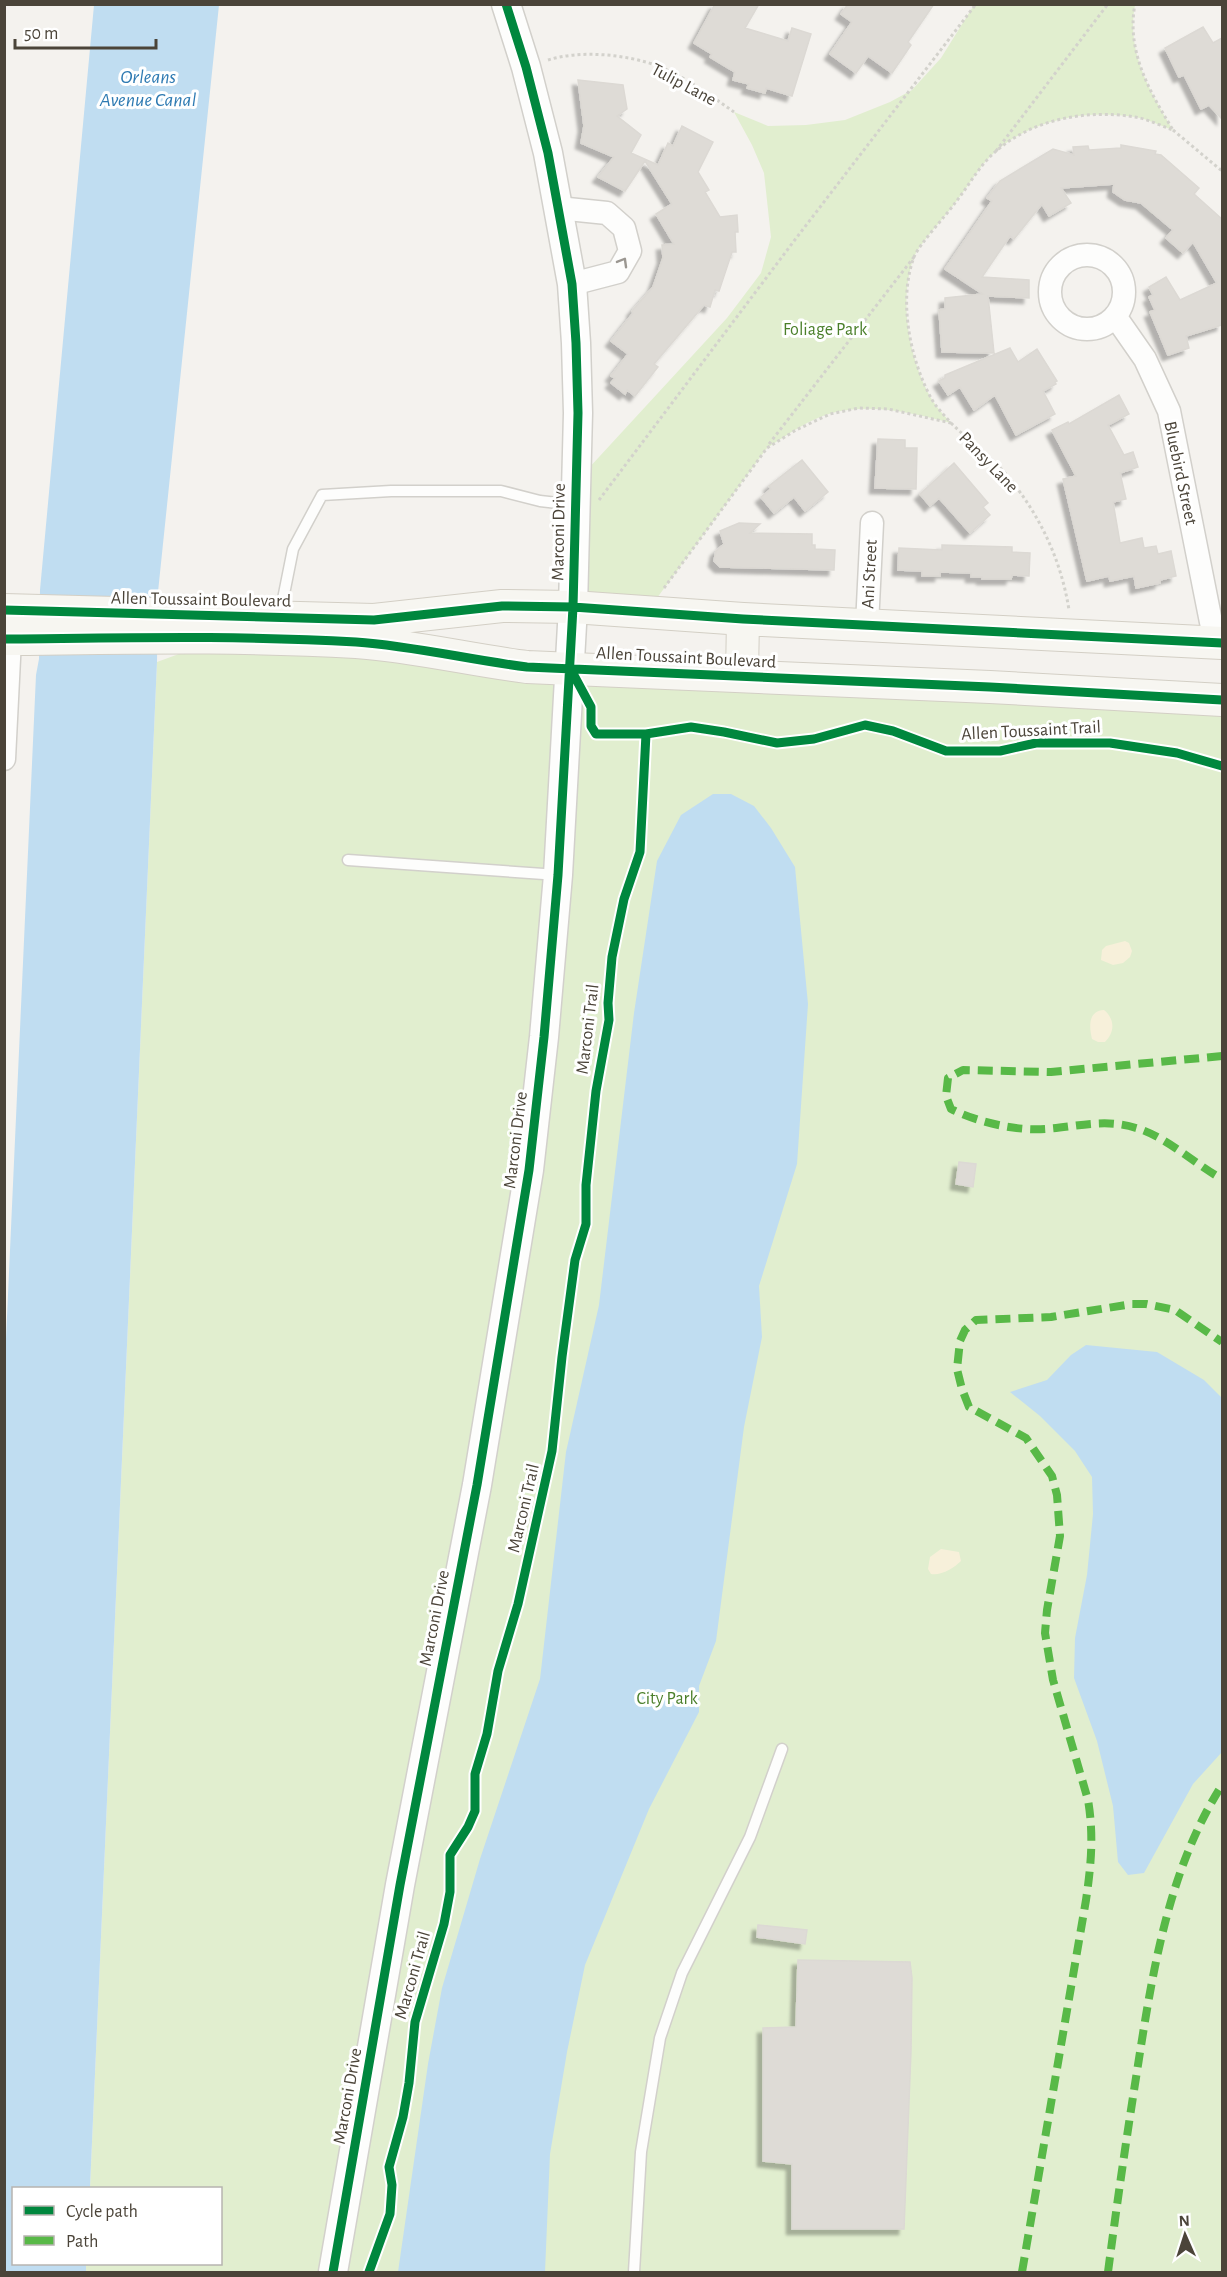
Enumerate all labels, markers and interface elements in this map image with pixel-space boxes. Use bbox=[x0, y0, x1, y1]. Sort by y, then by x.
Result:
scale bar bbox=[15, 12, 156, 50]
text: 50 m bbox=[24, 25, 58, 43]
street label: Tulip Lane bbox=[648, 60, 719, 109]
water label: Orleans Avenue Canal bbox=[99, 67, 196, 110]
one-way arrow bbox=[616, 258, 627, 268]
park label: Foliage Park bbox=[783, 321, 868, 339]
street label: Bluebird Street bbox=[1160, 420, 1200, 527]
street label: Pansy Lane bbox=[955, 429, 1021, 497]
street label: Marconi Drive bbox=[549, 483, 569, 581]
street label: Ani Street bbox=[859, 539, 881, 609]
street label: Allen Toussaint Boulevard bbox=[111, 589, 291, 611]
street label: Allen Toussaint Boulevard bbox=[595, 644, 776, 672]
street label: Allen Toussaint Trail bbox=[961, 718, 1101, 744]
street label: Marconi Trail bbox=[574, 983, 602, 1075]
street label: Marconi Drive bbox=[501, 1091, 531, 1190]
street label: Marconi Trail bbox=[505, 1462, 543, 1554]
street label: Marconi Drive bbox=[417, 1569, 453, 1668]
park label: City Park bbox=[636, 1690, 698, 1708]
street label: Marconi Trail bbox=[392, 1929, 434, 2021]
street label: Marconi Drive bbox=[331, 2047, 365, 2146]
legend bbox=[12, 2187, 222, 2265]
text: Cycle path bbox=[66, 2203, 138, 2221]
north arrow bbox=[1155, 2205, 1215, 2265]
text: N bbox=[1178, 2213, 1190, 2229]
text: Path bbox=[66, 2233, 98, 2251]

